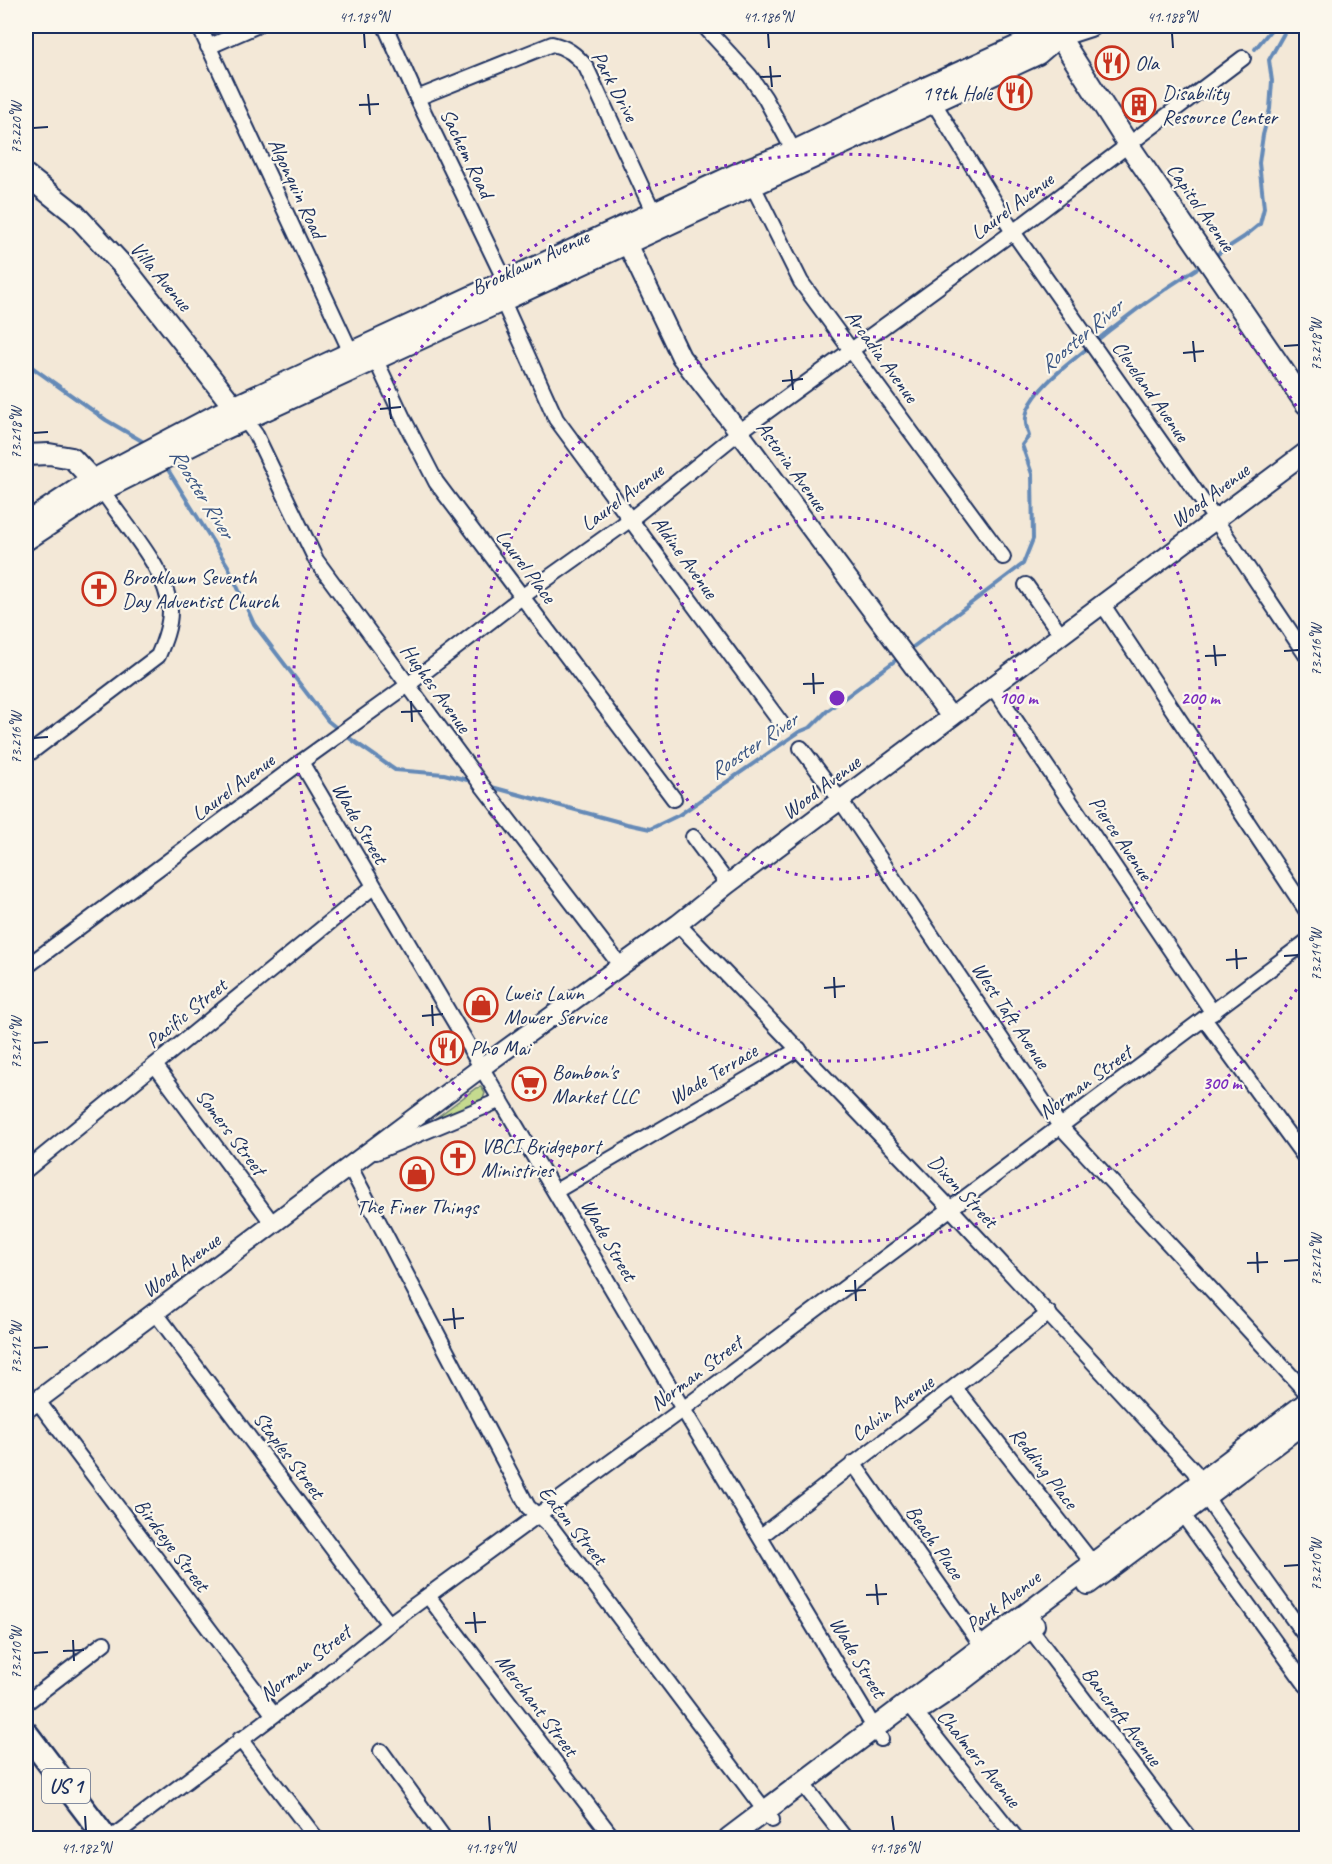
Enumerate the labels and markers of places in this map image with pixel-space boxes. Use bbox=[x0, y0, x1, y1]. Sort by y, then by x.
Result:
restaurant icon: Ola bbox=[1094, 45, 1130, 81]
place label: Ola bbox=[1135, 50, 1160, 76]
restaurant icon: 19th Hole bbox=[997, 75, 1033, 111]
place label: 19th Hole bbox=[922, 80, 993, 106]
place label: Disability Resource Center bbox=[1162, 80, 1278, 130]
building icon: Disability Resource Center bbox=[1121, 87, 1157, 123]
place label: Brooklawn Seventh Day Adventist Church bbox=[122, 564, 280, 614]
church icon: Brooklawn Seventh Day Adventist Church bbox=[81, 571, 117, 607]
centre of rings bbox=[827, 688, 847, 708]
place label: Lweis Lawn Mower Service bbox=[504, 980, 608, 1030]
shop icon: Lweis Lawn Mower Service bbox=[463, 987, 499, 1023]
restaurant icon: Pho Mai bbox=[429, 1030, 465, 1066]
place label: Pho Mai bbox=[470, 1035, 533, 1061]
place label: Bombon's Market LLC bbox=[552, 1059, 640, 1109]
supermarket icon: Bombon's Market LLC bbox=[511, 1066, 547, 1102]
place label: VBCI Bridgeport Ministries bbox=[481, 1133, 604, 1183]
church icon: VBCI Bridgeport Ministries bbox=[440, 1140, 476, 1176]
shop icon: The Finer Things bbox=[399, 1156, 435, 1192]
place label: The Finer Things bbox=[356, 1194, 480, 1220]

